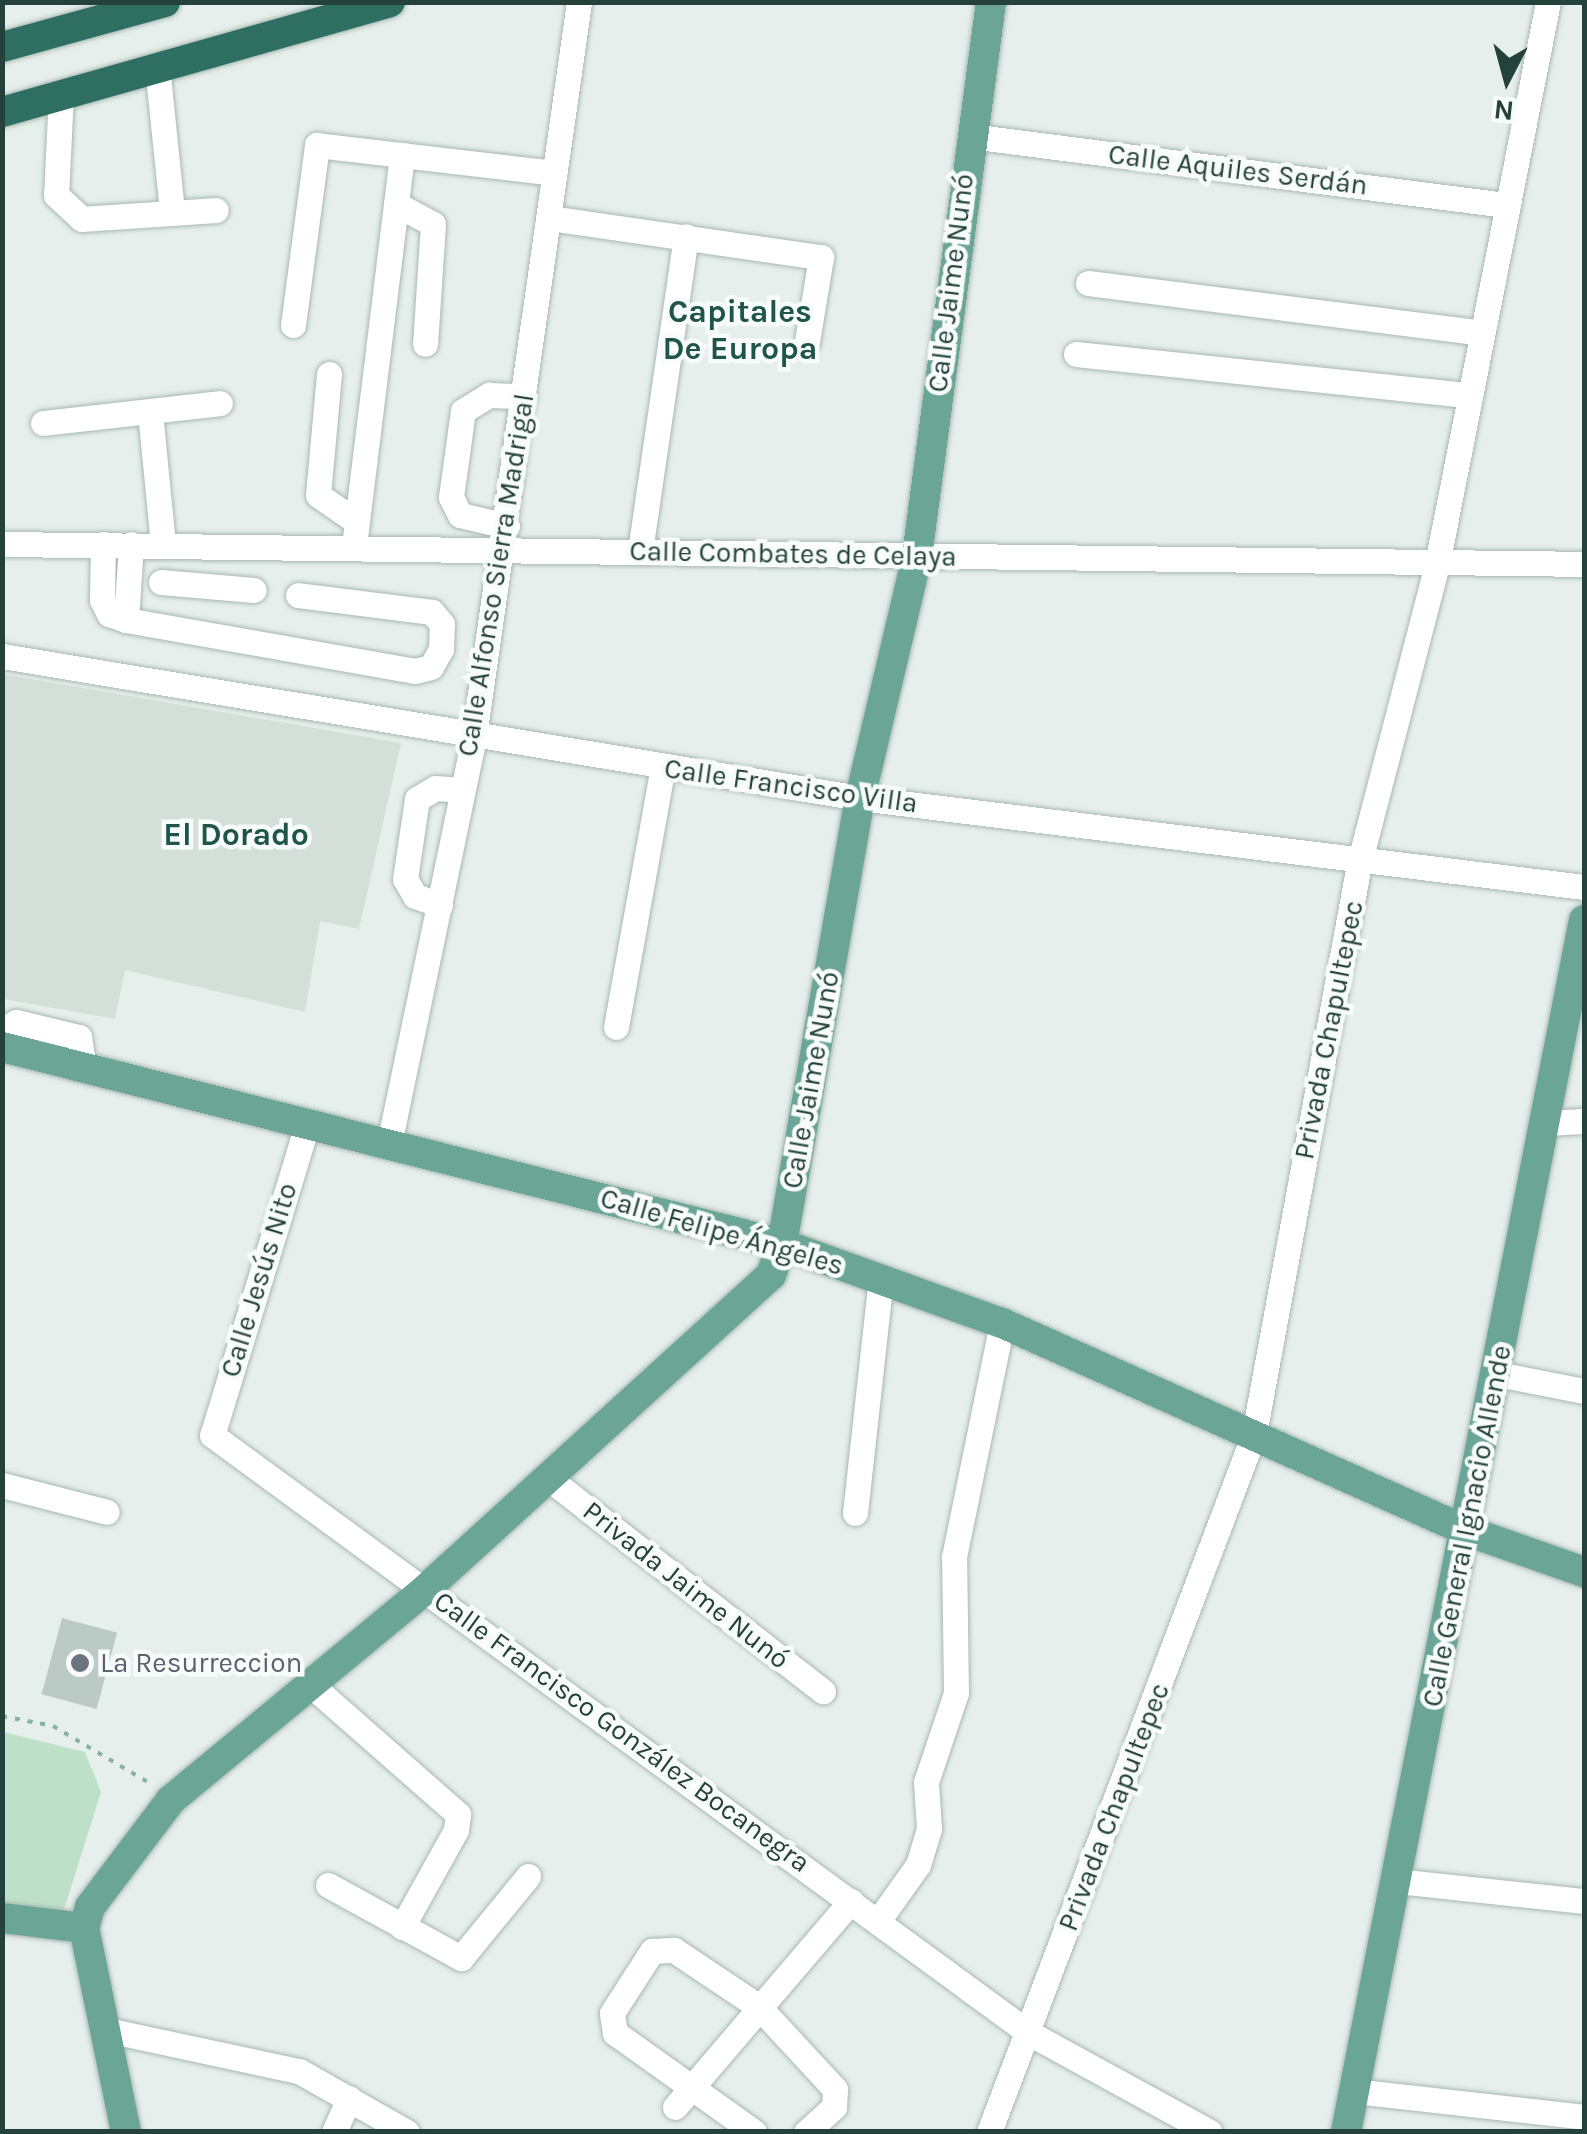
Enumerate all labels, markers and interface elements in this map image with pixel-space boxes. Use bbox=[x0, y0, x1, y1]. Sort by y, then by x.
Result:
north arrow bbox=[1457, 30, 1557, 130]
text: N bbox=[1492, 93, 1516, 128]
street label: Calle Aquiles Serdán bbox=[1106, 137, 1370, 203]
street label: Calle Jaime Nunó bbox=[921, 172, 981, 394]
district label: Capitales De Europa bbox=[663, 294, 817, 369]
street label: Calle Alfonso Sierra Madrigal bbox=[451, 391, 541, 759]
street label: Calle Combates de Celaya bbox=[629, 534, 957, 574]
street label: Calle Francisco Villa bbox=[662, 752, 920, 820]
district label: El Dorado bbox=[163, 816, 309, 854]
street label: Privada Chapultepec bbox=[1287, 898, 1371, 1162]
street label: Calle Jaime Nunó bbox=[775, 969, 847, 1191]
street label: Calle Jesús Nito bbox=[214, 1179, 304, 1381]
street label: Calle Felipe Ángeles bbox=[597, 1181, 847, 1283]
street label: Calle General Ignacio Allende bbox=[1415, 1342, 1519, 1710]
street label: Privada Jaime Nunó bbox=[576, 1494, 796, 1676]
street label: Calle Francisco González Bocanegra bbox=[427, 1584, 817, 1880]
place label: La Resurreccion bbox=[100, 1646, 302, 1680]
marker: La Resurreccion bbox=[69, 1652, 91, 1674]
street label: Privada Chapultepec bbox=[1051, 1678, 1177, 1936]

